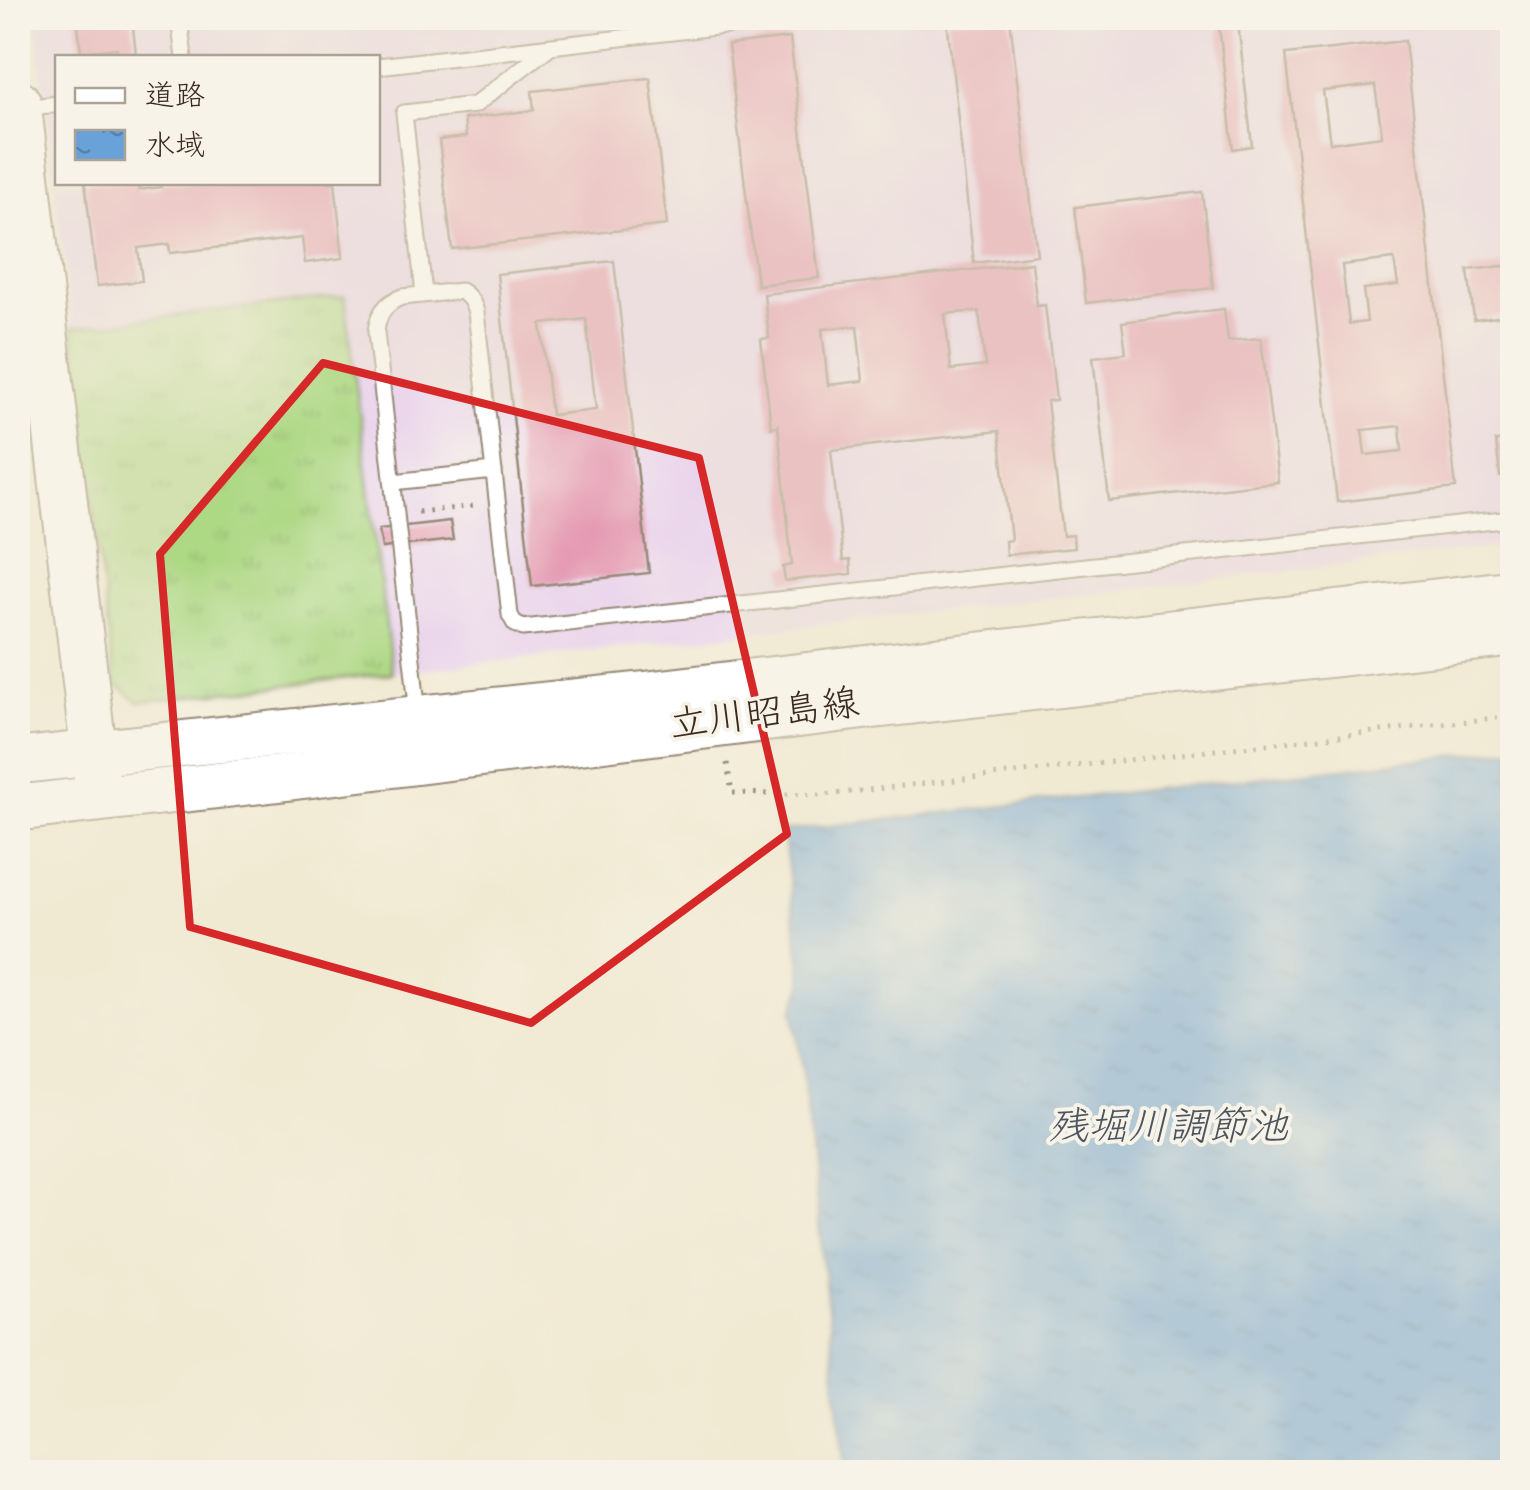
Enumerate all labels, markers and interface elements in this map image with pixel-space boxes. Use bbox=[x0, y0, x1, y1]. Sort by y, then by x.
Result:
legend bbox=[55, 55, 380, 185]
text: 道路 bbox=[145, 78, 205, 121]
text: 水域 bbox=[145, 128, 205, 171]
street label: 立川昭島線 bbox=[667, 679, 863, 757]
water label: 残堀川調節池 bbox=[1048, 1103, 1289, 1160]

